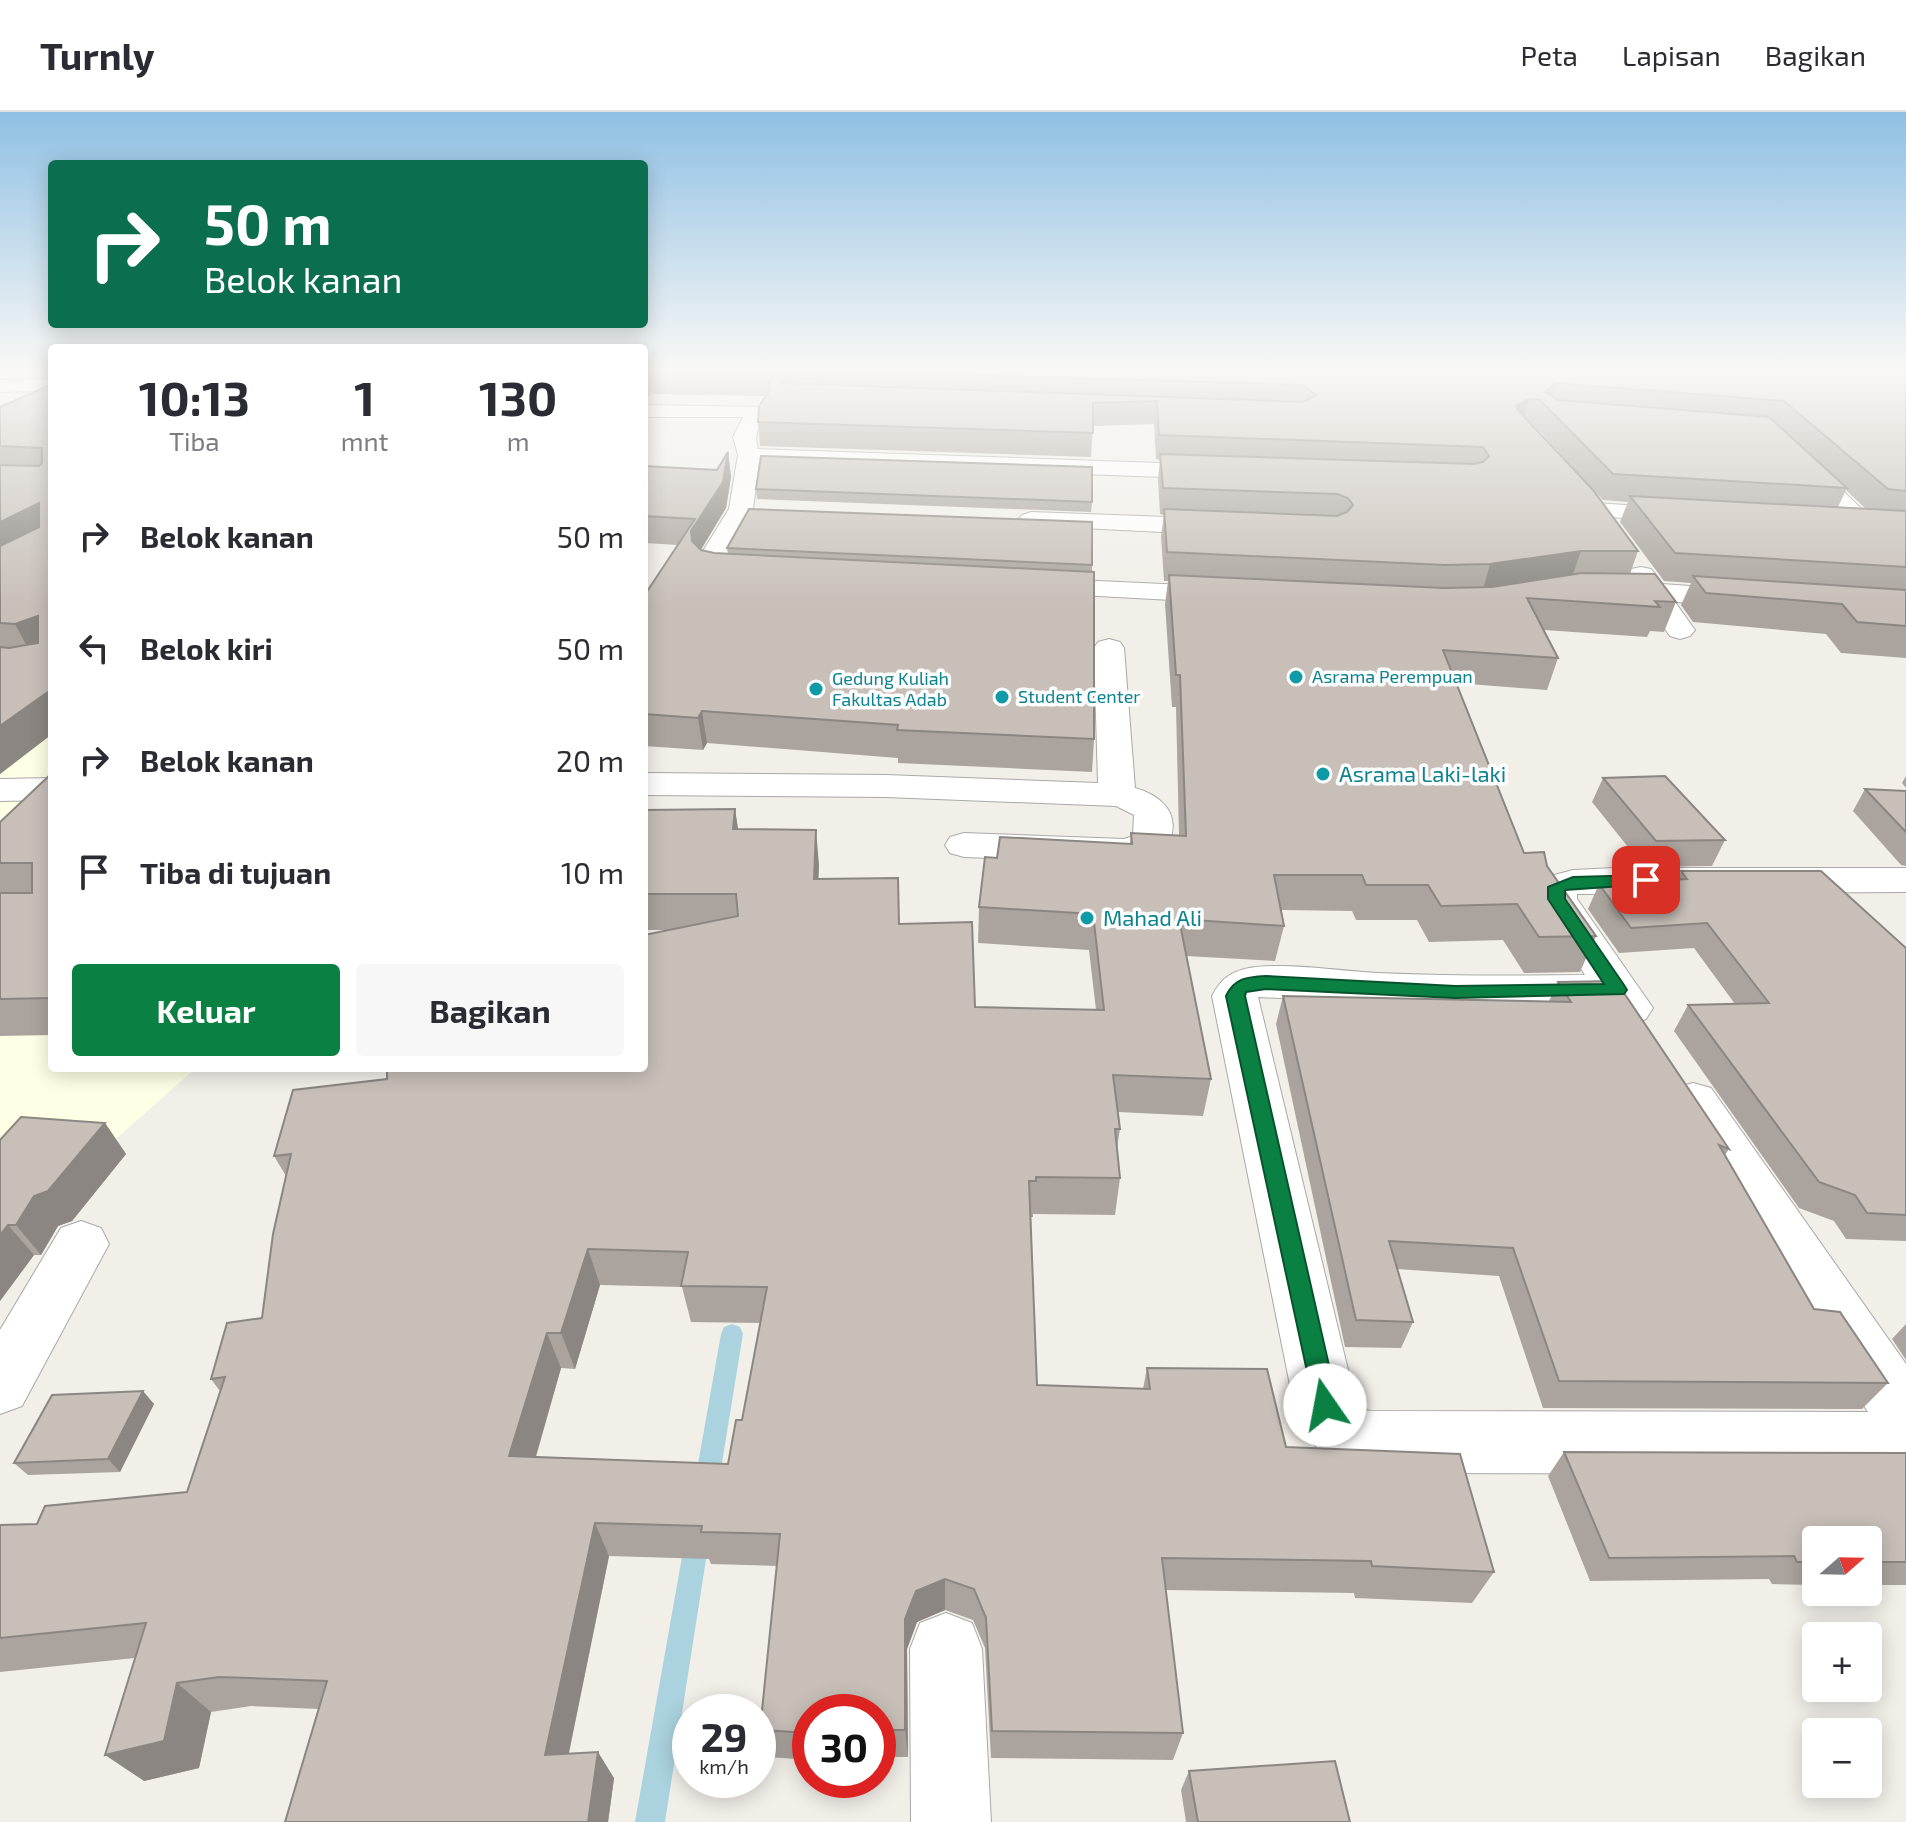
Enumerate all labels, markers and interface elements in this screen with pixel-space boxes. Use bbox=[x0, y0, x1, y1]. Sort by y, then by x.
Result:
text: Turnly bbox=[40, 32, 155, 78]
text: Peta bbox=[1521, 38, 1578, 72]
text: Lapisan bbox=[1622, 38, 1721, 72]
text: Bagikan bbox=[1765, 38, 1866, 72]
text: 50 m bbox=[204, 189, 332, 256]
icon: right bbox=[72, 192, 176, 296]
text: Belok kanan bbox=[204, 257, 402, 300]
text: 10:13 bbox=[139, 368, 250, 426]
text: 1 bbox=[354, 368, 375, 426]
text: 130 bbox=[479, 368, 557, 426]
text: Tiba bbox=[169, 425, 220, 456]
text: mnt bbox=[341, 425, 388, 456]
text: m bbox=[507, 425, 530, 456]
icon: right bbox=[72, 514, 116, 558]
text: Belok kanan bbox=[140, 518, 314, 554]
text: 50 m bbox=[557, 518, 624, 554]
icon: left bbox=[72, 626, 116, 670]
text: Belok kiri bbox=[140, 630, 273, 666]
text: 50 m bbox=[557, 630, 624, 666]
place label: Asrama Perempuan bbox=[1312, 665, 1473, 687]
place label: Gedung Kuliah Fakultas Adab bbox=[832, 667, 949, 710]
marker: Asrama Perempuan bbox=[1287, 668, 1305, 686]
marker: Gedung Kuliah Fakultas Adab bbox=[807, 680, 825, 698]
place label: Student Center bbox=[1018, 685, 1141, 707]
marker: Student Center bbox=[993, 688, 1011, 706]
icon: right bbox=[72, 738, 116, 782]
text: Belok kanan bbox=[140, 742, 314, 778]
text: 20 m bbox=[556, 742, 624, 778]
place label: Asrama Laki-laki bbox=[1339, 760, 1506, 786]
marker: Asrama Laki-laki bbox=[1314, 765, 1332, 783]
pin bbox=[1612, 846, 1680, 914]
icon: arrive bbox=[72, 850, 116, 894]
text: Tiba di tujuan bbox=[140, 854, 331, 890]
text: 10 m bbox=[561, 854, 624, 890]
icon: arrive bbox=[1624, 858, 1668, 902]
place label: Mahad Ali bbox=[1103, 904, 1202, 930]
marker: Mahad Ali bbox=[1078, 909, 1096, 927]
button: Keluar bbox=[72, 964, 340, 1056]
button: Bagikan bbox=[356, 964, 624, 1056]
position arrow bbox=[1283, 1363, 1367, 1447]
north arrow bbox=[1802, 1526, 1882, 1606]
map controls bbox=[1802, 1526, 1882, 1798]
button: + bbox=[1802, 1622, 1882, 1702]
speed limit sign: 30 bbox=[792, 1694, 896, 1798]
text: 29 bbox=[701, 1712, 747, 1760]
button: − bbox=[1802, 1718, 1882, 1798]
text: km/h bbox=[699, 1754, 749, 1778]

